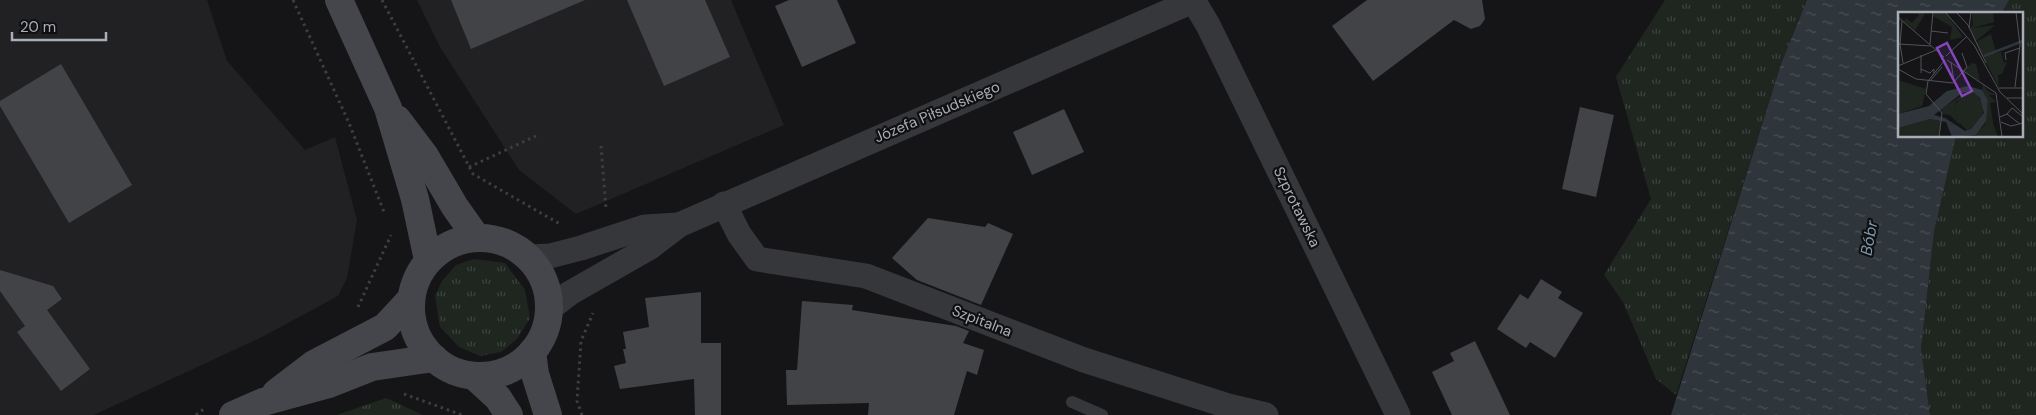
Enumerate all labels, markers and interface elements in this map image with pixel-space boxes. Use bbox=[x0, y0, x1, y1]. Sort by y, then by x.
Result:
scale bar bbox=[12, 10, 106, 42]
inset map bbox=[1898, 12, 2024, 138]
text: 20 m bbox=[20, 17, 56, 37]
street label: Józefa Piłsudskiego bbox=[871, 76, 1003, 147]
street label: Szprotawska bbox=[1269, 163, 1325, 251]
water label: Bóbr bbox=[1856, 218, 1883, 257]
street label: Szpitalna bbox=[949, 300, 1015, 342]

